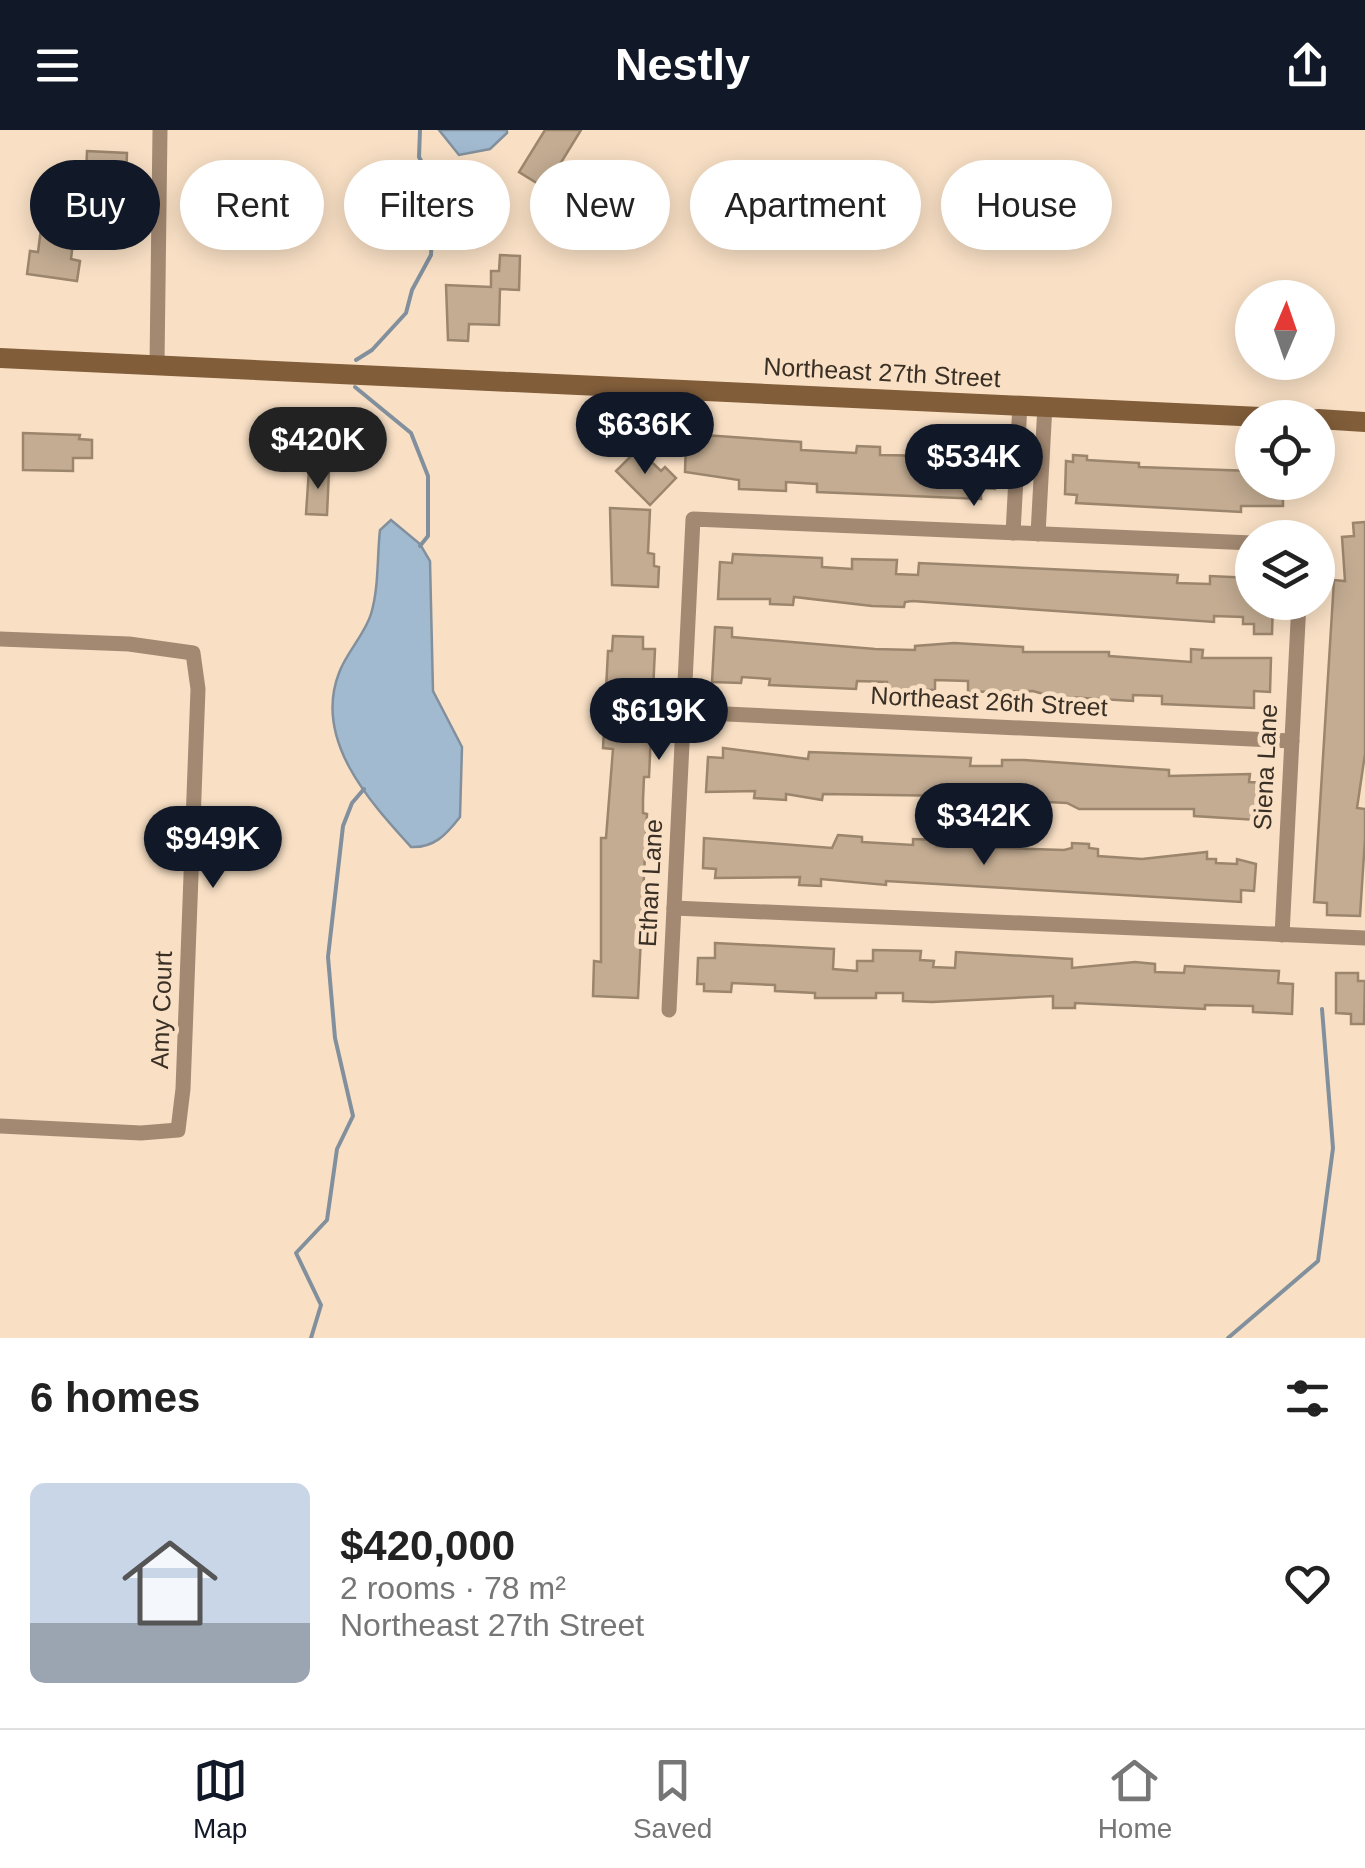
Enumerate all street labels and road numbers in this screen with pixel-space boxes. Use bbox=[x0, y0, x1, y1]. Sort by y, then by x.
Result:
street label: Northeast 27th Street bbox=[763, 352, 1001, 392]
street label: Northeast 26th Street bbox=[870, 681, 1108, 721]
street label: Siena Lane bbox=[1248, 703, 1282, 831]
street label: Ethan Lane bbox=[633, 818, 667, 948]
street label: Amy Court bbox=[145, 950, 177, 1069]

